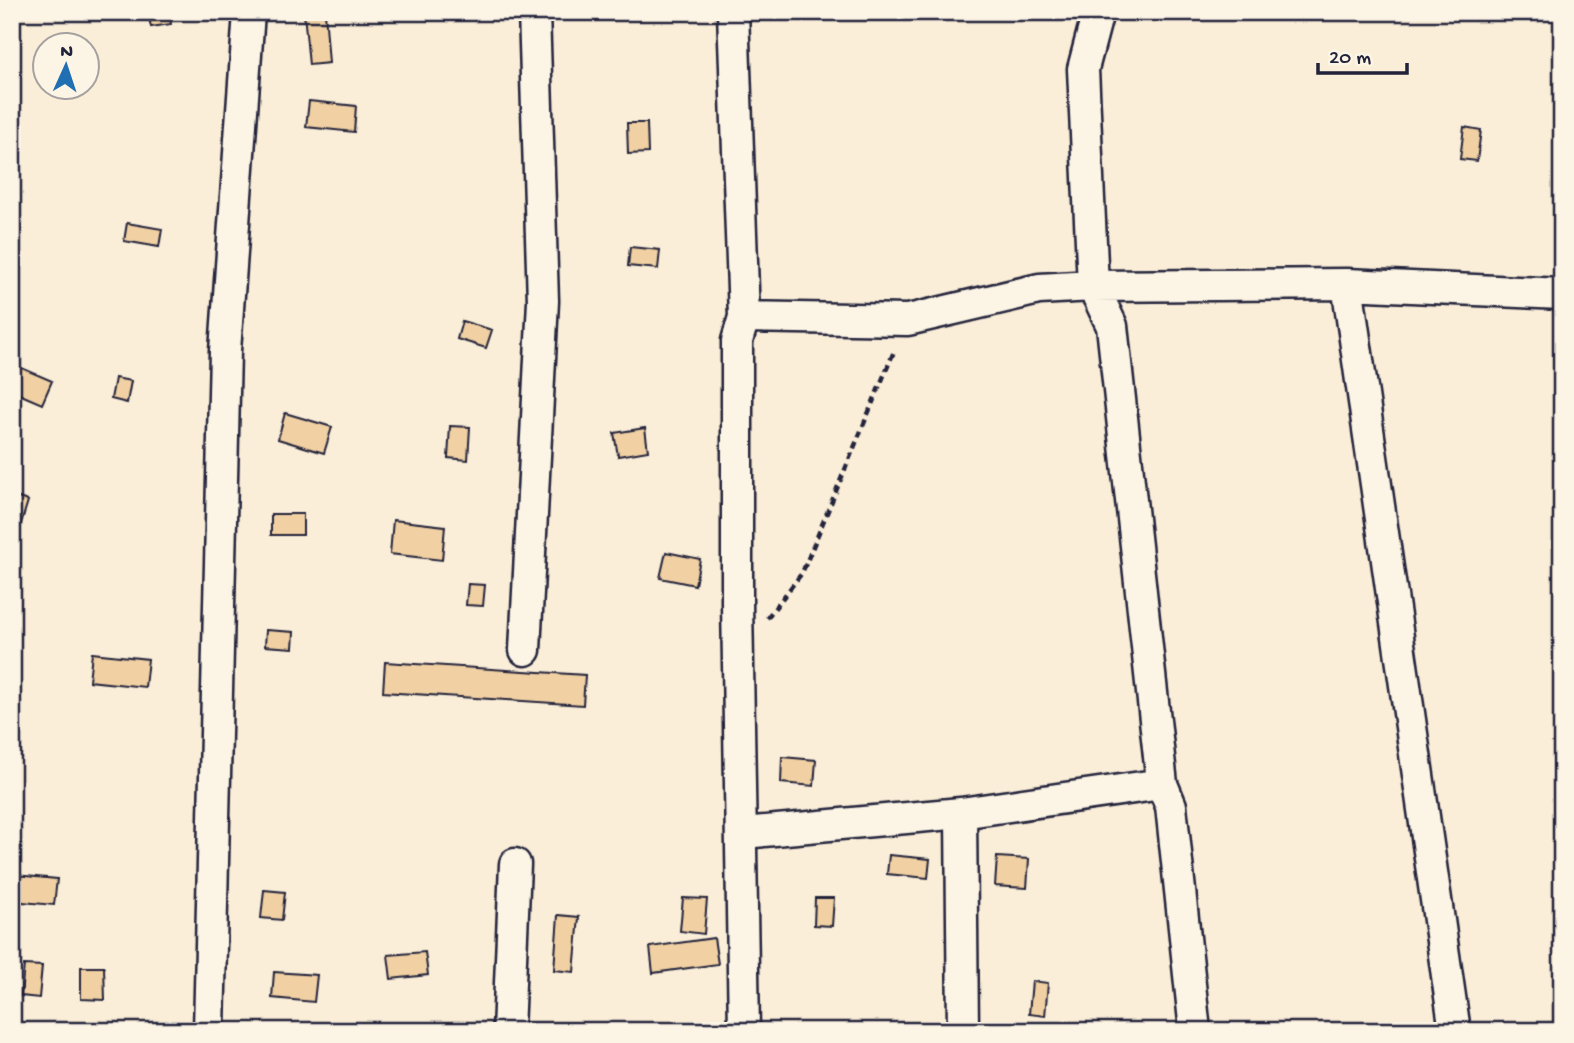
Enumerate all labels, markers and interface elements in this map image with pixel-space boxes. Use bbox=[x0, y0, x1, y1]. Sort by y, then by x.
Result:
north arrow bbox=[32, 32, 102, 102]
scale bar bbox=[1318, 32, 1408, 76]
text: N bbox=[60, 41, 74, 64]
text: 20 m bbox=[1329, 47, 1371, 72]

